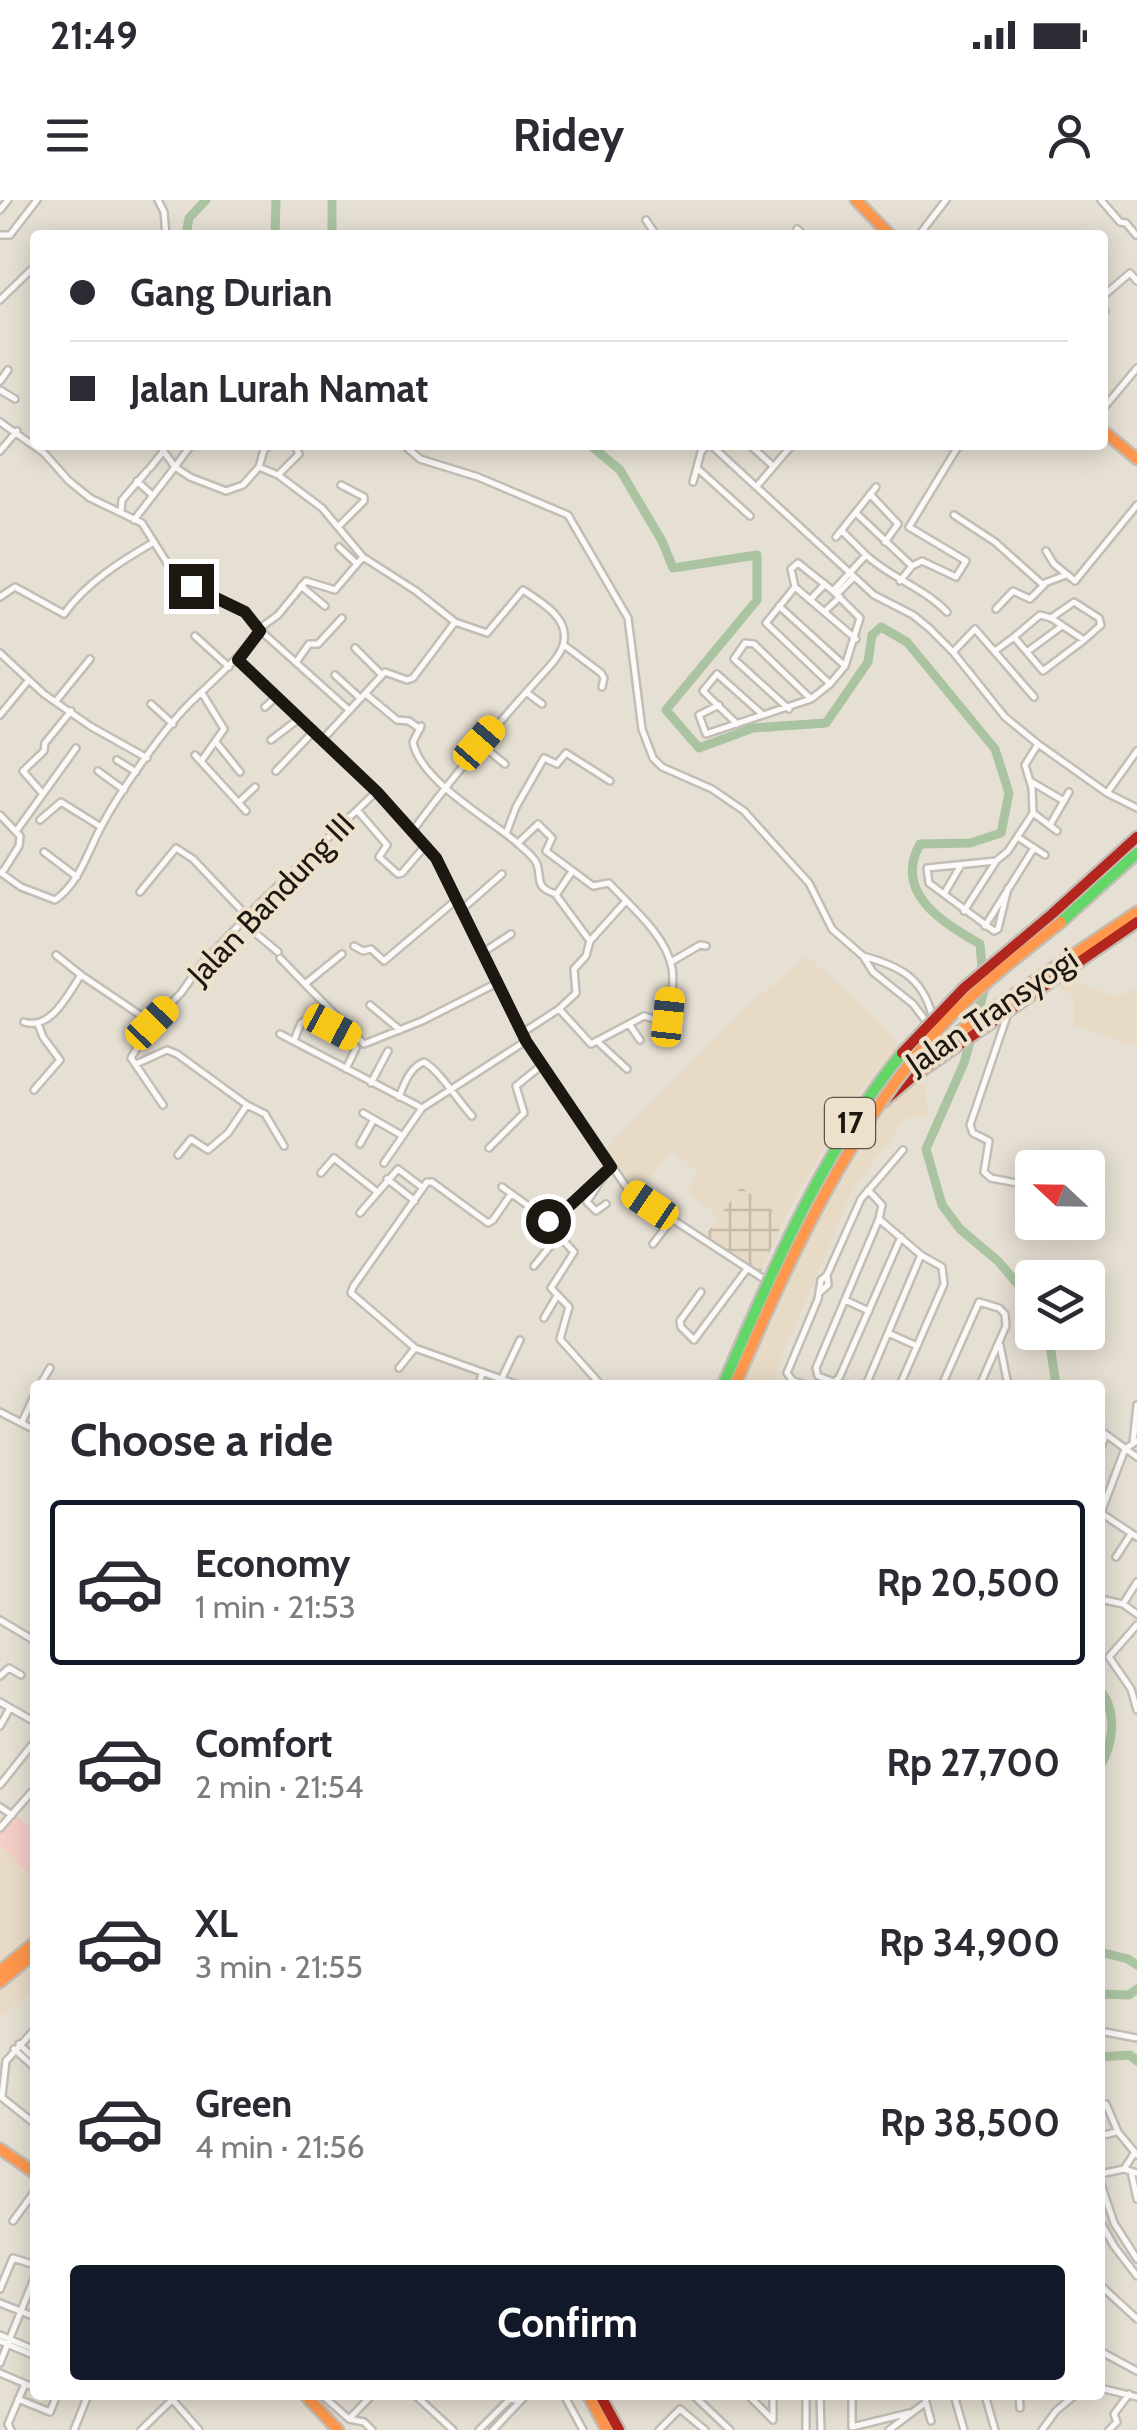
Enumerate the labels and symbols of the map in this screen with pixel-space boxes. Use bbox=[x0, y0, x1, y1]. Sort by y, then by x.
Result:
route end bbox=[169, 564, 214, 609]
car bbox=[448, 711, 510, 775]
street label: Jalan Bandung III bbox=[178, 805, 362, 993]
street label: Jalan Transyogi bbox=[898, 939, 1085, 1083]
car bbox=[650, 986, 686, 1048]
car bbox=[120, 991, 184, 1055]
car bbox=[298, 1000, 366, 1054]
road number: 17 bbox=[825, 1098, 875, 1148]
north arrow bbox=[1015, 1150, 1105, 1240]
car bbox=[617, 1176, 683, 1234]
route start bbox=[526, 1199, 571, 1244]

